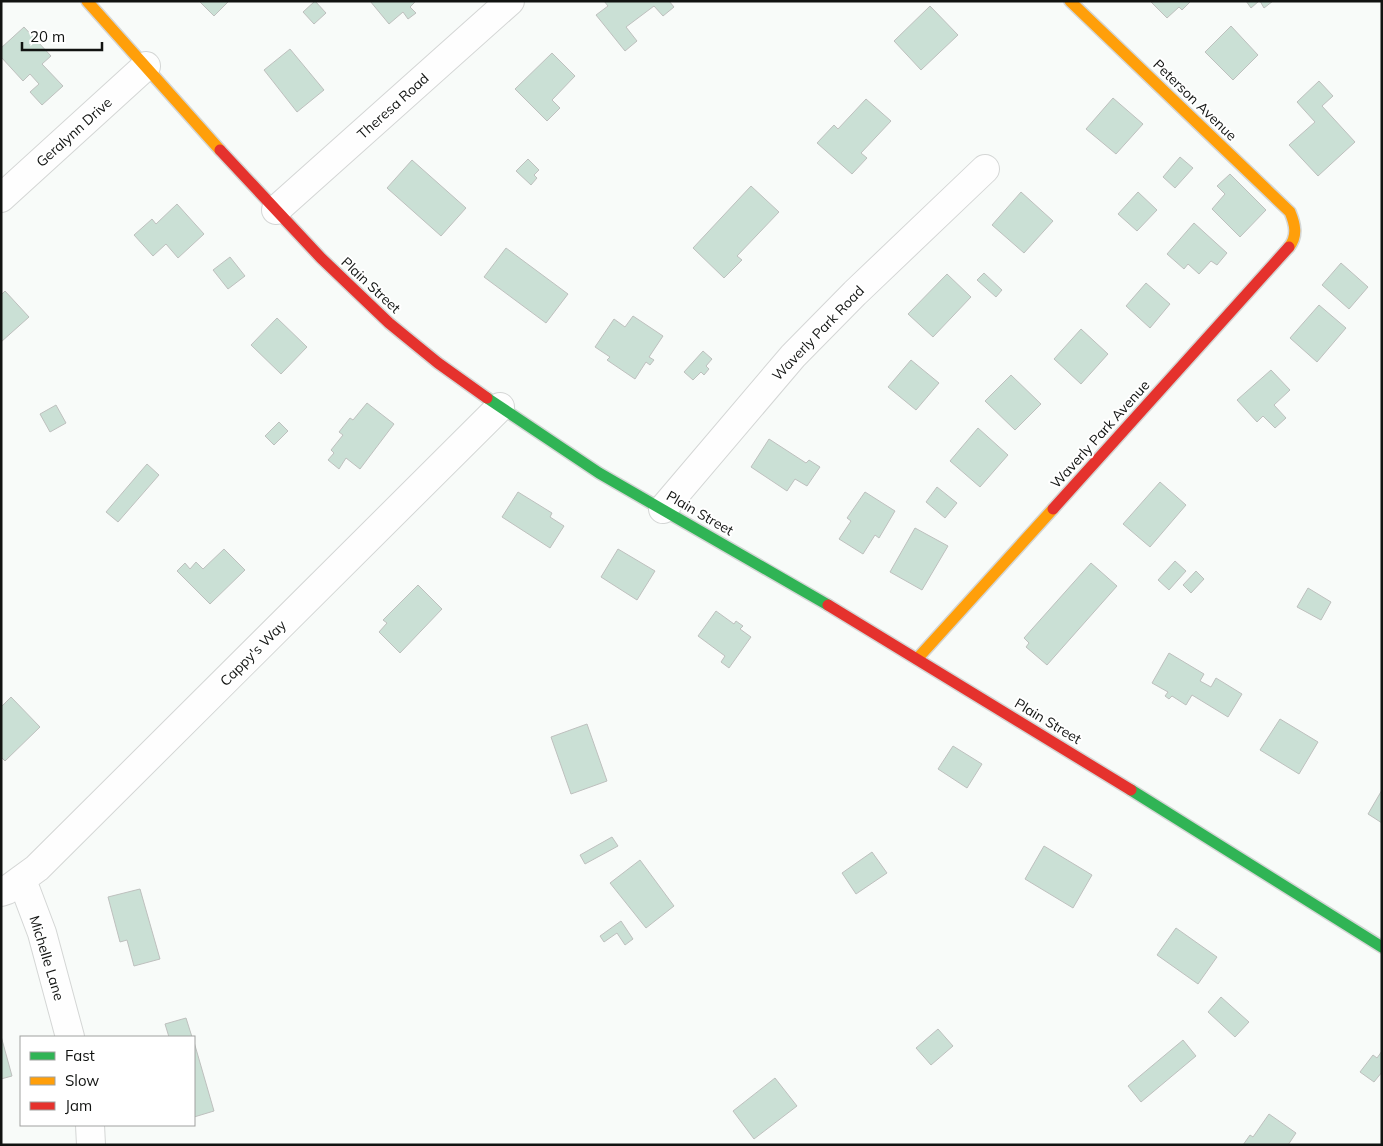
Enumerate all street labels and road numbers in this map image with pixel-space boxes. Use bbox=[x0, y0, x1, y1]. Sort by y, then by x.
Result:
street label: Peterson Avenue bbox=[1149, 56, 1241, 144]
street label: Theresa Road bbox=[353, 69, 433, 143]
street label: Geralynn Drive bbox=[32, 93, 116, 171]
street label: Plain Street bbox=[338, 253, 405, 317]
street label: Waverly Park Road bbox=[768, 282, 868, 384]
street label: Waverly Park Avenue bbox=[1047, 376, 1153, 492]
street label: Plain Street bbox=[663, 487, 737, 540]
street label: Cappy's Way bbox=[216, 616, 290, 690]
street label: Plain Street bbox=[1011, 694, 1085, 748]
street label: Michelle Lane bbox=[26, 913, 68, 1003]

